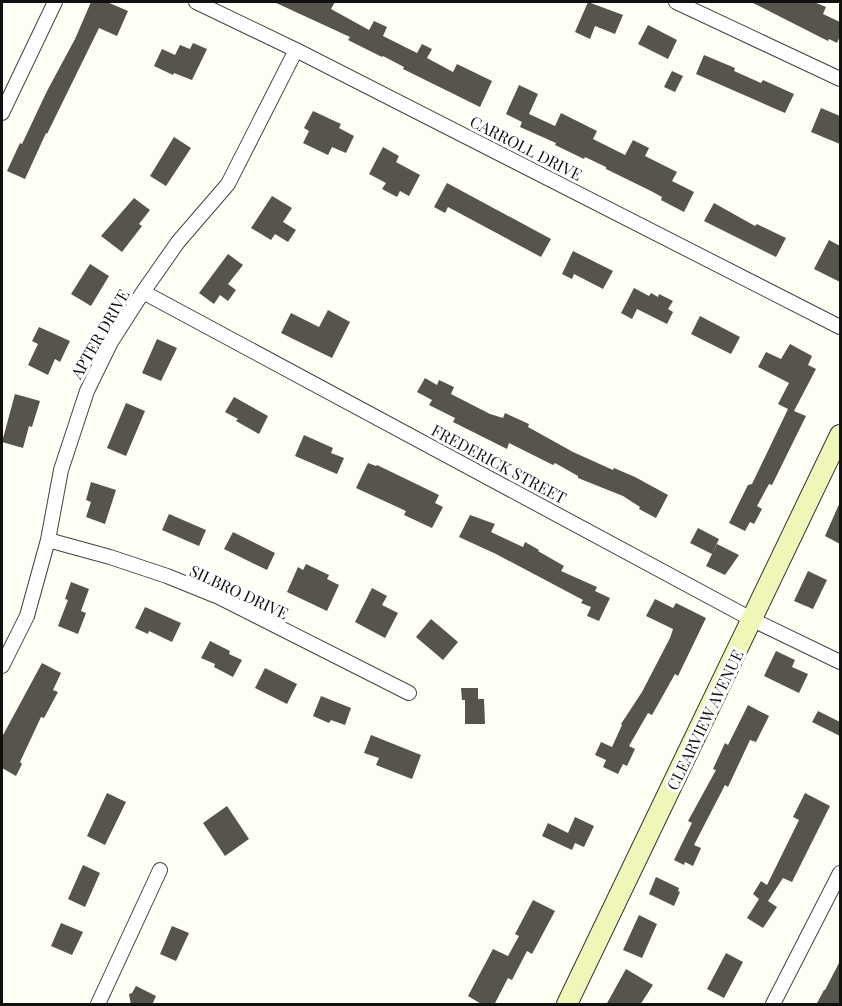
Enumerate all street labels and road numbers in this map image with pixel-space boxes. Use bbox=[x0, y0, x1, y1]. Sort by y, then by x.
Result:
street label: CARROLL DRIVE bbox=[467, 110, 586, 185]
street label: APTER DRIVE bbox=[65, 285, 134, 383]
street label: FREDERICK STREET bbox=[428, 419, 570, 508]
street label: SILBRO DRIVE bbox=[186, 560, 292, 624]
street label: CLEARVIEW AVENUE bbox=[661, 646, 748, 793]

